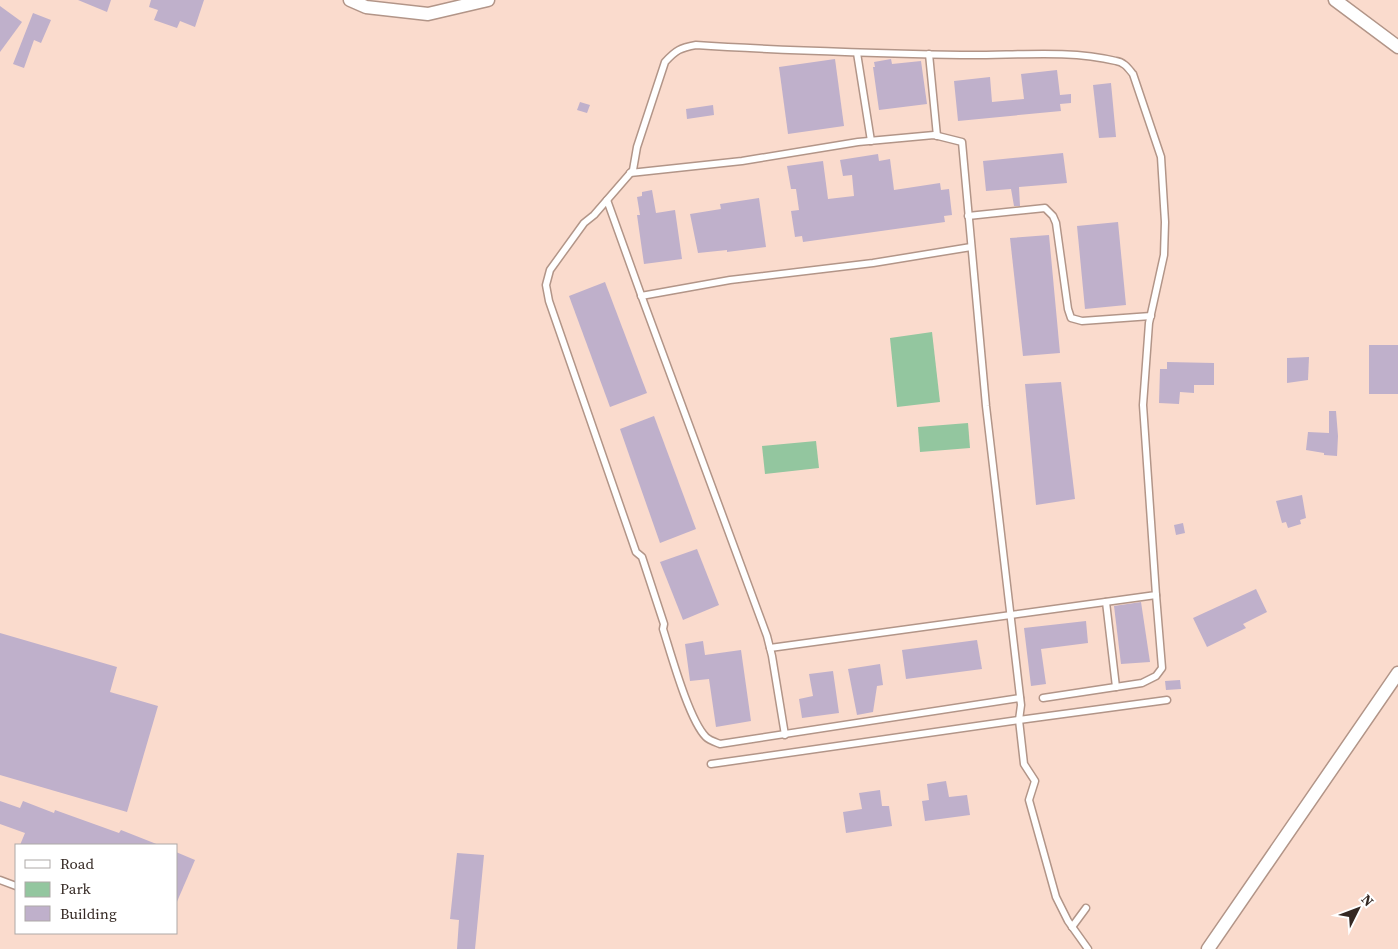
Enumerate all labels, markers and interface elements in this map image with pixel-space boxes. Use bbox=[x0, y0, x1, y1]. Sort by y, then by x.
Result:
legend bbox=[15, 844, 178, 934]
text: Road bbox=[60, 853, 94, 874]
text: Park bbox=[60, 878, 92, 899]
north arrow bbox=[1333, 884, 1383, 934]
text: N bbox=[1357, 890, 1379, 911]
text: Building bbox=[60, 903, 117, 924]

